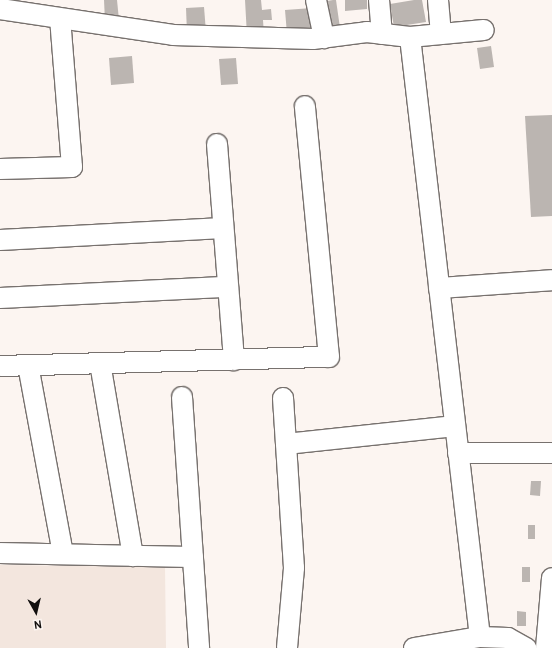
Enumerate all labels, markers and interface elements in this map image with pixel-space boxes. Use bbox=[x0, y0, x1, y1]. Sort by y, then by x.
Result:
north arrow bbox=[16, 592, 56, 632]
text: N bbox=[33, 616, 43, 631]

